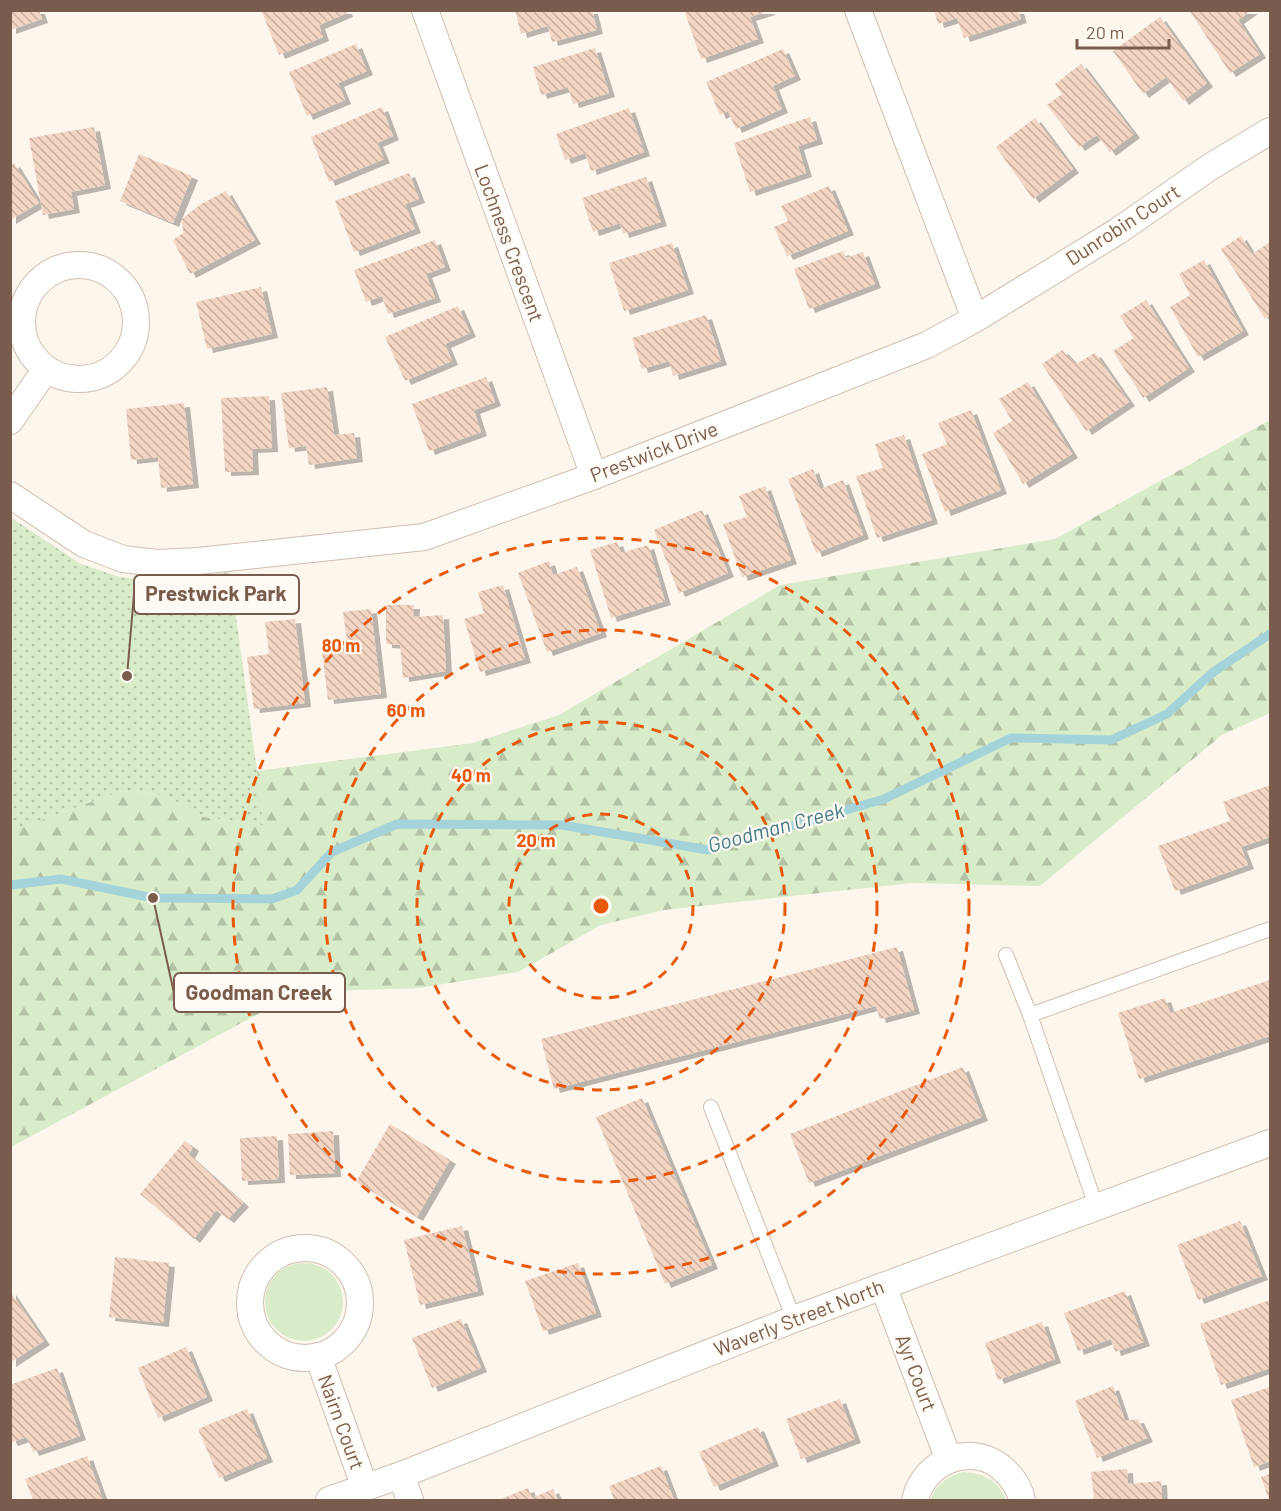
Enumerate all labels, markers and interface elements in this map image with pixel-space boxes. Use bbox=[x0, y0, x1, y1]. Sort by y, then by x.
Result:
scale bar bbox=[1077, 12, 1168, 50]
text: 20 m bbox=[1086, 21, 1124, 43]
street label: Lochness Crescent bbox=[470, 161, 550, 325]
street label: Dunrobin Court bbox=[1061, 178, 1184, 270]
street label: Prestwick Drive bbox=[586, 416, 721, 486]
callout: Prestwick Park bbox=[134, 575, 299, 614]
text: Prestwick Park bbox=[145, 580, 287, 605]
text: 80 m bbox=[322, 634, 360, 656]
text: 60 m bbox=[387, 699, 425, 721]
text: 40 m bbox=[451, 764, 491, 786]
water label: Goodman Creek bbox=[705, 796, 847, 857]
text: 20 m bbox=[517, 829, 555, 851]
centre of rings bbox=[591, 896, 611, 916]
callout: Goodman Creek bbox=[174, 973, 345, 1012]
text: Goodman Creek bbox=[185, 979, 333, 1004]
street label: Waverly Street North bbox=[710, 1274, 887, 1361]
street label: Ayr Court bbox=[891, 1331, 943, 1415]
street label: Nairn Court bbox=[314, 1371, 370, 1473]

